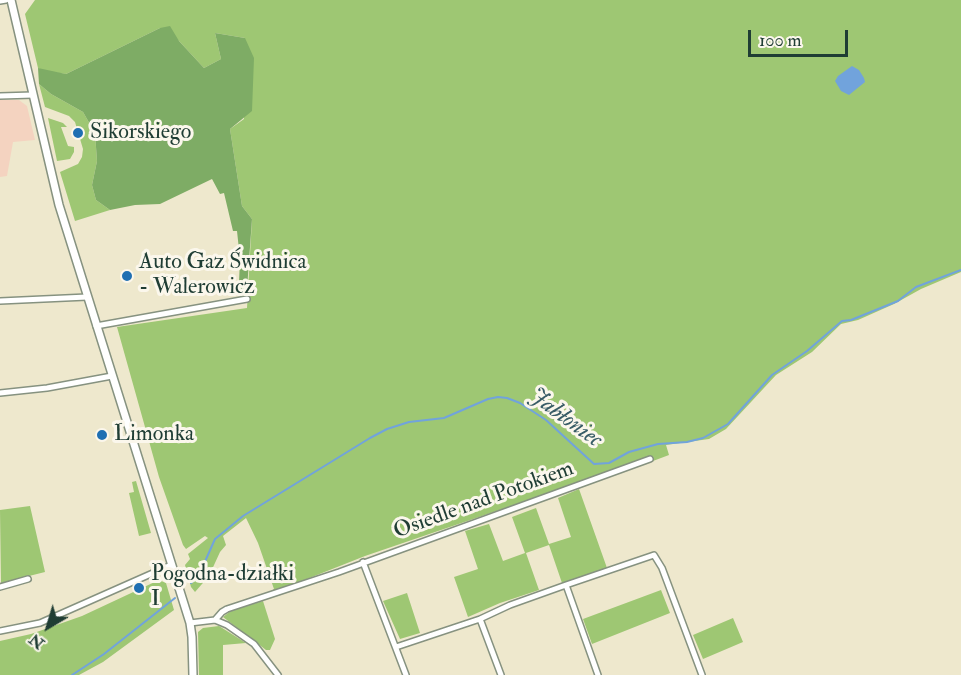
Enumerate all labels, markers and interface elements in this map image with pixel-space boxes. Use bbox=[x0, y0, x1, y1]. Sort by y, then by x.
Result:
scale bar bbox=[751, 18, 852, 56]
text: 100 m bbox=[759, 29, 802, 52]
place label: Sikorskiego bbox=[90, 120, 191, 146]
marker: Sikorskiego bbox=[71, 126, 85, 140]
place label: Auto Gaz Świdnica - Walerowicz bbox=[139, 250, 306, 302]
marker: Auto Gaz Świdnica - Walerowicz bbox=[120, 269, 134, 283]
water label: Jabłoniec bbox=[523, 383, 607, 455]
place label: Limonka bbox=[114, 422, 194, 448]
marker: Limonka bbox=[95, 428, 109, 442]
street label: Osiedle nad Potokiem bbox=[390, 456, 578, 546]
place label: Pogodna-działki I bbox=[151, 562, 294, 614]
marker: Pogodna-działki I bbox=[132, 581, 146, 595]
north arrow bbox=[18, 597, 78, 657]
text: N bbox=[25, 629, 49, 653]

